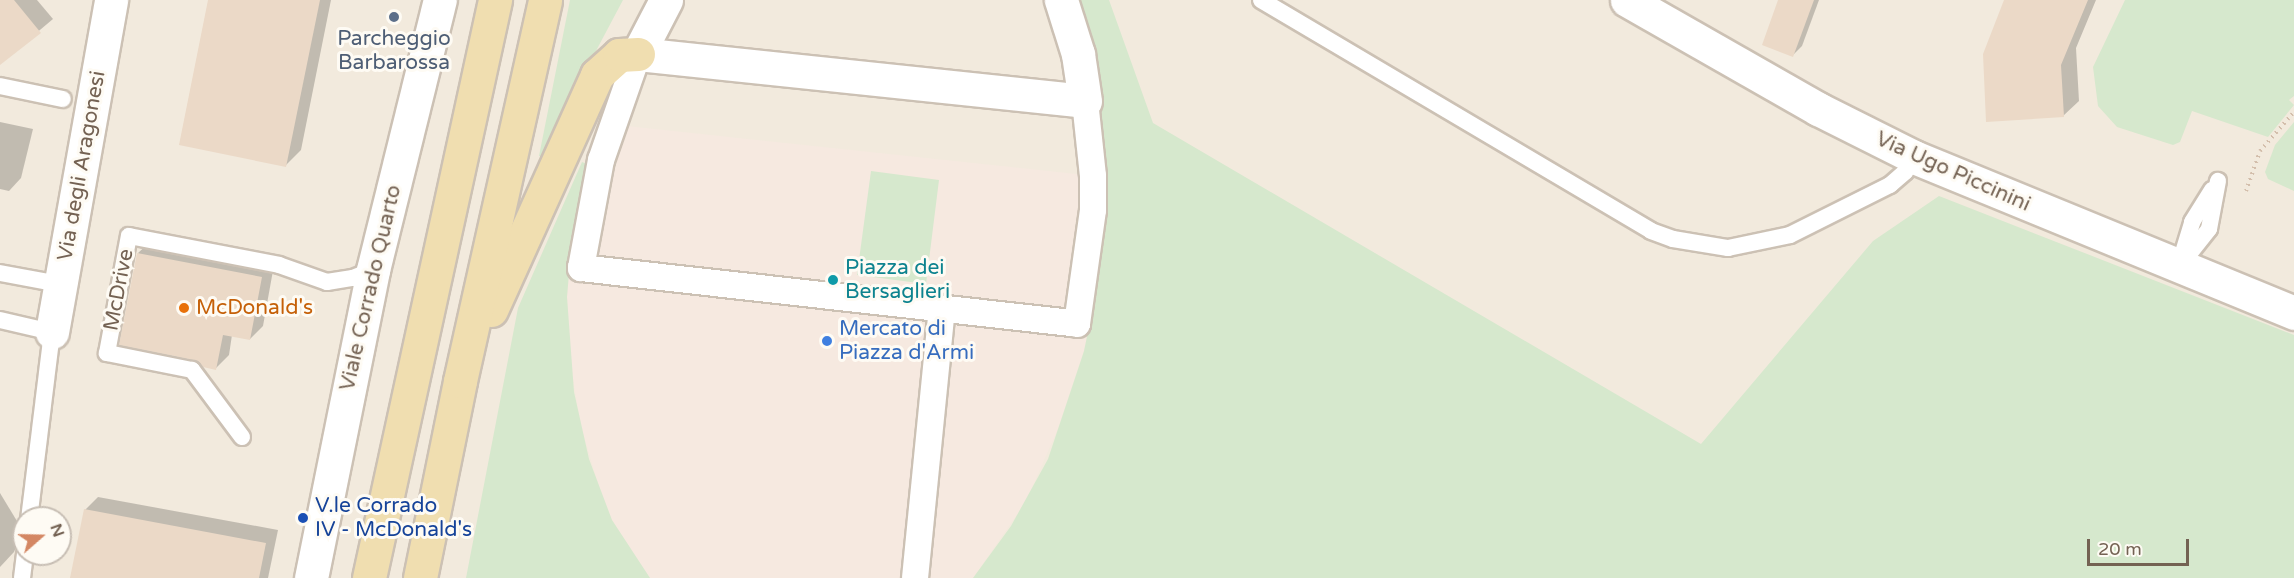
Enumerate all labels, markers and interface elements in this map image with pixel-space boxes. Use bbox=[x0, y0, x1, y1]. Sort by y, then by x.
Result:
marker: Parcheggio Barbarossa bbox=[387, 10, 401, 24]
place label: Parcheggio Barbarossa bbox=[337, 26, 451, 76]
street label: Via degli Aragonesi bbox=[53, 69, 111, 263]
street label: Via Ugo Piccinini bbox=[1872, 127, 2034, 217]
street label: Viale Corrado Quarto bbox=[335, 183, 407, 393]
street label: McDrive bbox=[99, 247, 139, 333]
place label: Piazza dei Bersaglieri bbox=[845, 255, 950, 305]
marker: Piazza dei Bersaglieri bbox=[826, 273, 840, 287]
place label: McDonald's bbox=[196, 295, 313, 321]
marker: McDonald's bbox=[177, 301, 191, 315]
place label: Mercato di Piazza d'Armi bbox=[839, 316, 974, 366]
marker: Mercato di Piazza d'Armi bbox=[820, 334, 834, 348]
place label: V.le Corrado IV - McDonald's bbox=[315, 493, 472, 543]
north arrow bbox=[12, 506, 72, 566]
marker: V.le Corrado IV - McDonald's bbox=[296, 511, 310, 525]
text: N bbox=[45, 521, 69, 540]
scale bar bbox=[2090, 527, 2192, 565]
text: 20 m bbox=[2098, 538, 2142, 560]

